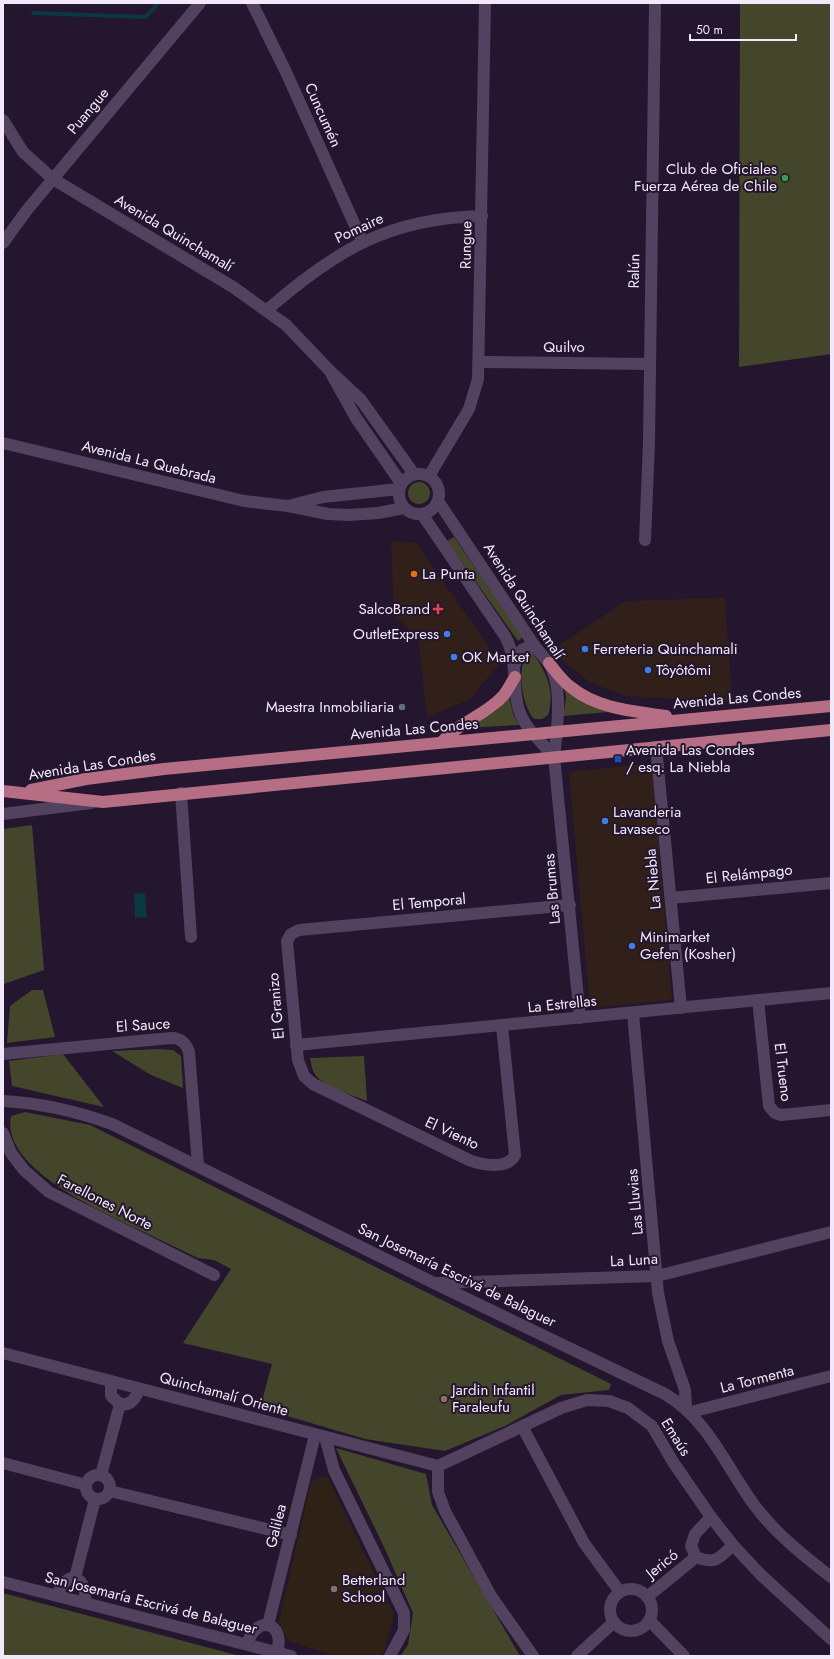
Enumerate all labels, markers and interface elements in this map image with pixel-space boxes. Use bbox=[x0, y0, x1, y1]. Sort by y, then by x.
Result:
scale bar bbox=[690, 16, 796, 42]
text: 50 m bbox=[696, 21, 723, 39]
street label: Cuncumén bbox=[299, 79, 347, 151]
street label: Puangue bbox=[62, 83, 114, 139]
place label: Club de Oficiales Fuerza Aérea de Chile bbox=[634, 158, 777, 197]
marker: Club de Oficiales Fuerza Aérea de Chile bbox=[780, 173, 790, 183]
street label: Avenida Quinchamalí bbox=[110, 189, 239, 278]
street label: Pomaire bbox=[331, 207, 387, 249]
street label: Rungue bbox=[455, 220, 477, 269]
street label: Ralún bbox=[623, 253, 645, 289]
street label: Quilvo bbox=[543, 336, 585, 358]
street label: Avenida La Quebrada bbox=[79, 435, 219, 489]
street label: Avenida Quinchamalí bbox=[478, 538, 571, 665]
place label: La Punta bbox=[422, 563, 475, 585]
marker: La Punta bbox=[409, 569, 419, 579]
place label: SalcoBrand bbox=[359, 598, 430, 620]
marker: SalcoBrand bbox=[433, 604, 443, 614]
place label: OutletExpress bbox=[353, 623, 439, 645]
marker: OutletExpress bbox=[442, 629, 452, 639]
place label: Ferreteria Quinchamali bbox=[593, 638, 738, 660]
marker: Ferreteria Quinchamali bbox=[580, 644, 590, 654]
place label: OK Market bbox=[462, 646, 529, 668]
marker: OK Market bbox=[449, 652, 459, 662]
place label: Tôyôtômi bbox=[656, 659, 711, 681]
marker: Tôyôtômi bbox=[643, 665, 653, 675]
street label: Avenida Las Condes bbox=[672, 681, 802, 715]
place label: Maestra Inmobiliaria bbox=[266, 696, 394, 718]
marker: Maestra Inmobiliaria bbox=[397, 702, 407, 712]
street label: Avenida Las Condes bbox=[349, 712, 479, 746]
place label: Avenida Las Condes / esq. La Niebla bbox=[626, 739, 754, 778]
street label: Avenida Las Condes bbox=[27, 744, 157, 786]
marker: Avenida Las Condes / esq. La Niebla bbox=[613, 754, 623, 764]
place label: Lavanderia Lavaseco bbox=[613, 801, 681, 840]
marker: Lavanderia Lavaseco bbox=[600, 816, 610, 826]
street label: La Niebla bbox=[639, 848, 667, 910]
street label: Las Brumas bbox=[538, 853, 566, 925]
street label: El Relámpago bbox=[704, 858, 794, 890]
street label: El Temporal bbox=[391, 888, 467, 916]
place label: Minimarket Gefen (Kosher) bbox=[640, 926, 736, 965]
marker: Minimarket Gefen (Kosher) bbox=[627, 941, 637, 951]
street label: El Granizo bbox=[262, 972, 290, 1040]
street label: La Estrellas bbox=[526, 989, 598, 1019]
street label: El Sauce bbox=[115, 1012, 171, 1038]
street label: El Trueno bbox=[768, 1041, 798, 1103]
street label: El Viento bbox=[421, 1111, 483, 1155]
street label: Farellones Norte bbox=[53, 1168, 157, 1236]
street label: Las Lluvias bbox=[621, 1168, 649, 1236]
street label: San Josemaría Escrivá de Balaguer bbox=[354, 1217, 561, 1333]
street label: La Luna bbox=[610, 1248, 658, 1272]
street label: La Tormenta bbox=[718, 1359, 796, 1399]
street label: Quinchamalí Oriente bbox=[157, 1366, 291, 1422]
place label: Jardin Infantil Faraleufu bbox=[450, 1379, 535, 1418]
marker: Jardin Infantil Faraleufu bbox=[439, 1394, 449, 1404]
street label: Emaús bbox=[656, 1414, 696, 1460]
street label: Galilea bbox=[260, 1502, 292, 1550]
street label: Jericó bbox=[640, 1544, 683, 1585]
street label: San Josemaría Escrivá de Balaguer bbox=[42, 1566, 260, 1640]
place label: Betterland School bbox=[342, 1569, 405, 1608]
marker: Betterland School bbox=[329, 1584, 339, 1594]

